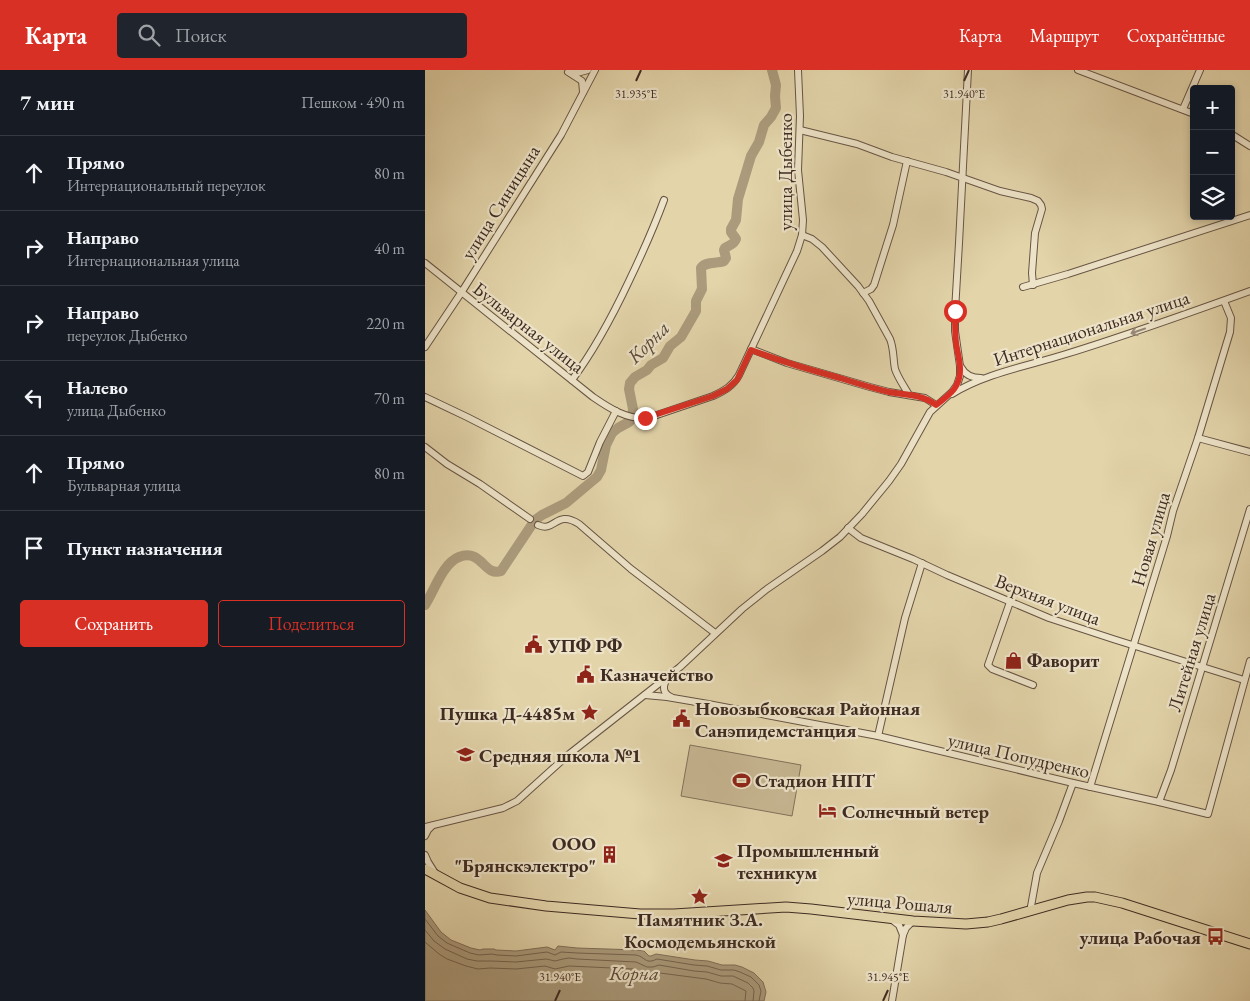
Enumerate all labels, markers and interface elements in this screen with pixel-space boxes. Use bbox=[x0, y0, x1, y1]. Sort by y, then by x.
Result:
search box bbox=[117, 13, 467, 58]
text: Карта bbox=[25, 20, 87, 51]
icon: search bbox=[135, 21, 163, 49]
text: Поиск bbox=[175, 23, 227, 48]
text: Карта bbox=[959, 24, 1002, 47]
text: Маршрут bbox=[1030, 24, 1099, 47]
text: Сохранённые bbox=[1127, 24, 1225, 47]
map controls bbox=[1190, 85, 1235, 220]
button: + bbox=[1190, 85, 1235, 130]
text: 31.935°E bbox=[615, 86, 657, 102]
text: 31.940°E bbox=[943, 86, 985, 102]
text: 7 мин bbox=[20, 89, 75, 116]
text: Пешком · 490 m bbox=[301, 92, 405, 113]
street label: улица Дыбенко bbox=[773, 113, 798, 231]
button: − bbox=[1190, 130, 1235, 175]
street label: улица Синицына bbox=[455, 140, 546, 264]
text: Прямо bbox=[67, 150, 125, 175]
icon: ahead bbox=[20, 159, 48, 187]
text: 80 m bbox=[374, 163, 405, 184]
text: Интернациональный переулок bbox=[67, 175, 266, 196]
button: layers bbox=[1190, 175, 1235, 220]
text: Направо bbox=[67, 225, 139, 250]
icon: right bbox=[20, 234, 48, 262]
text: 40 m bbox=[374, 238, 405, 259]
text: Интернациональная улица bbox=[67, 250, 240, 271]
street label: Бульварная улица bbox=[468, 276, 590, 379]
street label: Интернациональная улица bbox=[990, 285, 1193, 372]
text: Направо bbox=[67, 300, 139, 325]
route start bbox=[944, 300, 967, 323]
icon: right bbox=[20, 309, 48, 337]
text: 220 m bbox=[366, 313, 405, 334]
water label: Корна bbox=[620, 315, 675, 370]
text: переулок Дыбенко bbox=[67, 325, 187, 346]
one-way arrow bbox=[1131, 327, 1147, 337]
text: Налево bbox=[67, 375, 128, 400]
icon: left bbox=[20, 384, 48, 412]
text: 70 m bbox=[374, 388, 405, 409]
text: улица Дыбенко bbox=[67, 400, 166, 421]
route end bbox=[634, 407, 657, 430]
text: Прямо bbox=[67, 450, 125, 475]
icon: ahead bbox=[20, 459, 48, 487]
text: 80 m bbox=[374, 463, 405, 484]
text: Бульварная улица bbox=[67, 475, 181, 496]
street label: Новая улица bbox=[1125, 489, 1176, 589]
icon: arrive bbox=[20, 534, 48, 562]
text: Пункт назначения bbox=[67, 536, 223, 561]
street label: Верхняя улица bbox=[992, 568, 1104, 631]
street label: Литейная улица bbox=[1162, 589, 1222, 715]
button: Сохранить bbox=[20, 600, 208, 647]
button: Поделиться bbox=[218, 600, 405, 647]
place label: УПФ РФ bbox=[547, 633, 622, 658]
public building icon: УПФ РФ bbox=[524, 635, 544, 655]
place label: Фаворит bbox=[1027, 648, 1100, 673]
shop icon: Фаворит bbox=[1003, 650, 1023, 670]
place label: Казначейство bbox=[600, 662, 714, 687]
public building icon: Казначейство bbox=[576, 664, 596, 684]
place label: Новозыбковская Районная Санэпидемстанция bbox=[695, 696, 920, 743]
place label: Пушка Д-4485м bbox=[440, 701, 575, 726]
place icon: Пушка Д-4485м bbox=[579, 703, 599, 723]
public building icon: Новозыбковская Районная Санэпидемстанция bbox=[671, 709, 691, 729]
street label: улица Попудренко bbox=[946, 727, 1092, 784]
place label: Средняя школа №1 bbox=[479, 743, 641, 768]
school or university icon: Средняя школа №1 bbox=[455, 745, 475, 765]
place label: Стадион НПТ bbox=[755, 768, 876, 793]
sports icon: Стадион НПТ bbox=[731, 770, 751, 790]
place label: Солнечный ветер bbox=[842, 799, 989, 824]
hotel icon: Солнечный ветер bbox=[818, 801, 838, 821]
place label: ООО "Брянскэлектро" bbox=[455, 831, 596, 878]
place label: Промышленный техникум bbox=[737, 838, 879, 885]
building icon: ООО "Брянскэлектро" bbox=[600, 844, 620, 864]
school or university icon: Промышленный техникум bbox=[713, 851, 733, 871]
street label: улица Рошаля bbox=[846, 885, 954, 920]
place icon: Памятник З.А. Космодемьянской bbox=[690, 886, 710, 906]
place label: Памятник З.А. Космодемьянской bbox=[624, 907, 776, 954]
place label: улица Рабочая bbox=[1080, 925, 1201, 950]
bus stop icon: улица Рабочая bbox=[1205, 927, 1225, 947]
water label: Корна bbox=[608, 960, 659, 986]
text: 31.940°E bbox=[539, 969, 581, 985]
text: 31.945°E bbox=[867, 969, 909, 985]

